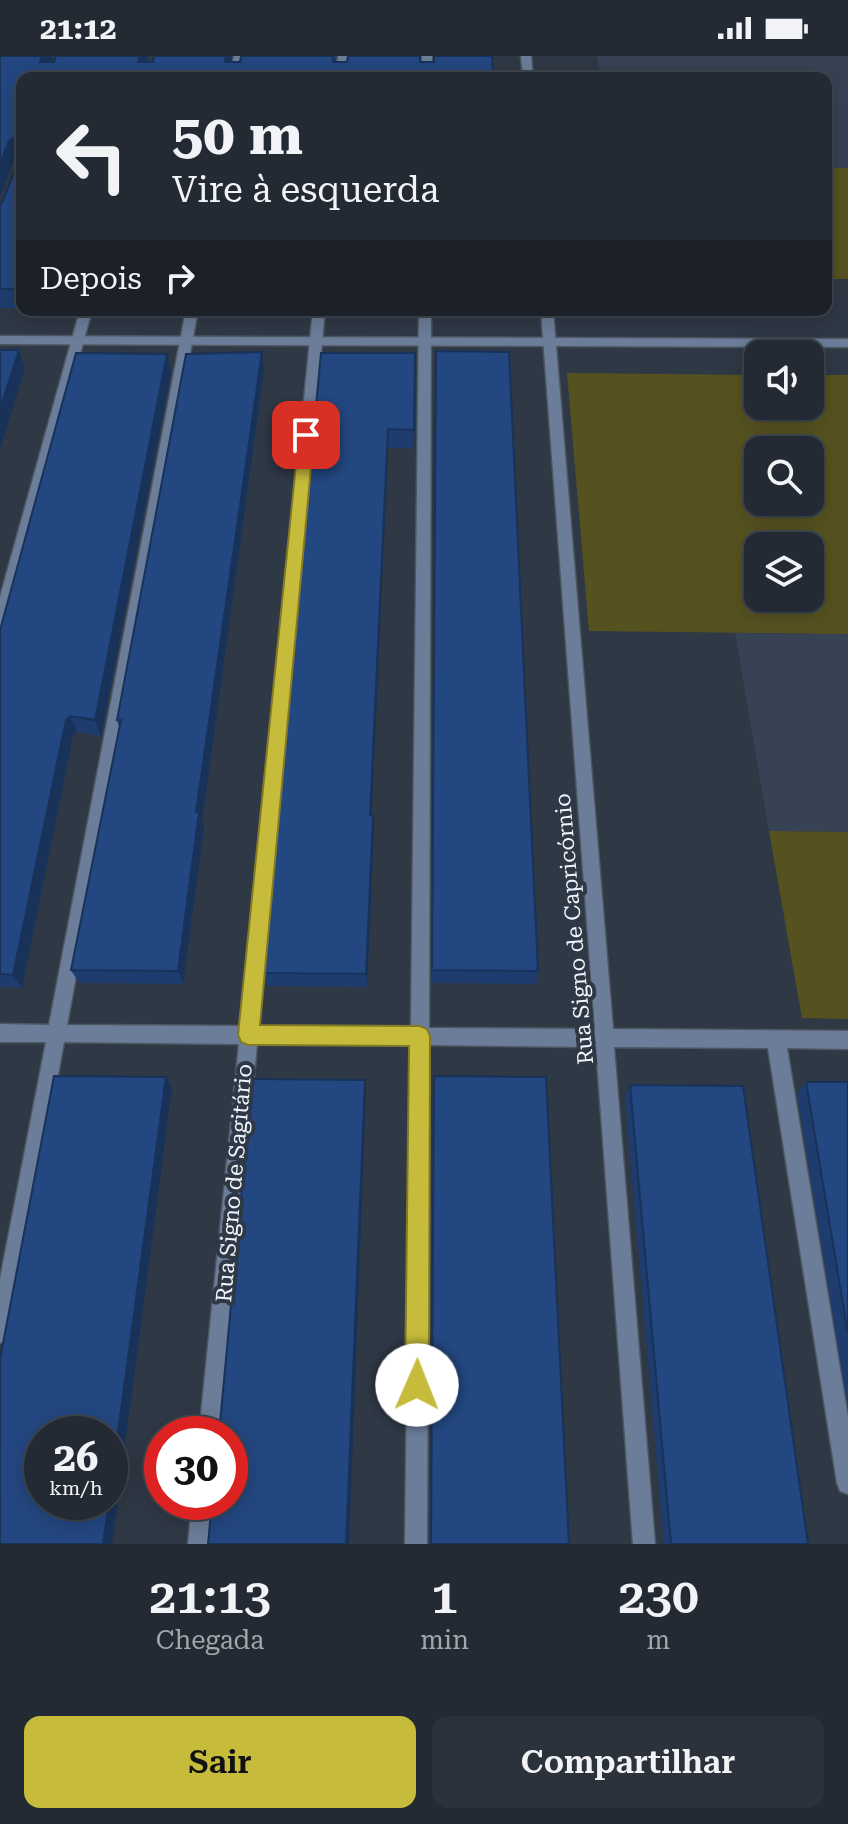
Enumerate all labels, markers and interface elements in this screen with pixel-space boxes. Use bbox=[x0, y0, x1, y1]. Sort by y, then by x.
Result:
text: 21:12 bbox=[40, 11, 117, 46]
text: 50 m bbox=[172, 102, 303, 168]
icon: left bbox=[40, 104, 144, 208]
text: Vire à esquerda bbox=[172, 169, 439, 211]
icon: right bbox=[158, 256, 202, 300]
text: Depois bbox=[40, 261, 142, 296]
map controls bbox=[744, 340, 824, 612]
button: sound bbox=[744, 340, 824, 420]
pin bbox=[272, 401, 340, 469]
icon: arrive bbox=[284, 413, 328, 457]
button: search bbox=[744, 436, 824, 516]
button: layers bbox=[744, 532, 824, 612]
street label: Rua Signo de Capricórnio bbox=[550, 792, 598, 1066]
street label: Rua Signo de Sagitário bbox=[211, 1063, 257, 1303]
position arrow bbox=[375, 1343, 459, 1427]
speed limit sign: 30 bbox=[144, 1416, 248, 1520]
text: 26 bbox=[54, 1434, 98, 1481]
text: km/h bbox=[49, 1476, 103, 1500]
text: 21:13 bbox=[149, 1569, 271, 1625]
text: 1 bbox=[431, 1569, 458, 1625]
text: 230 bbox=[618, 1569, 699, 1625]
text: Chegada bbox=[156, 1625, 264, 1655]
text: min bbox=[420, 1625, 469, 1655]
text: m bbox=[647, 1625, 670, 1655]
button: Sair bbox=[24, 1716, 416, 1808]
button: Compartilhar bbox=[432, 1716, 824, 1808]

